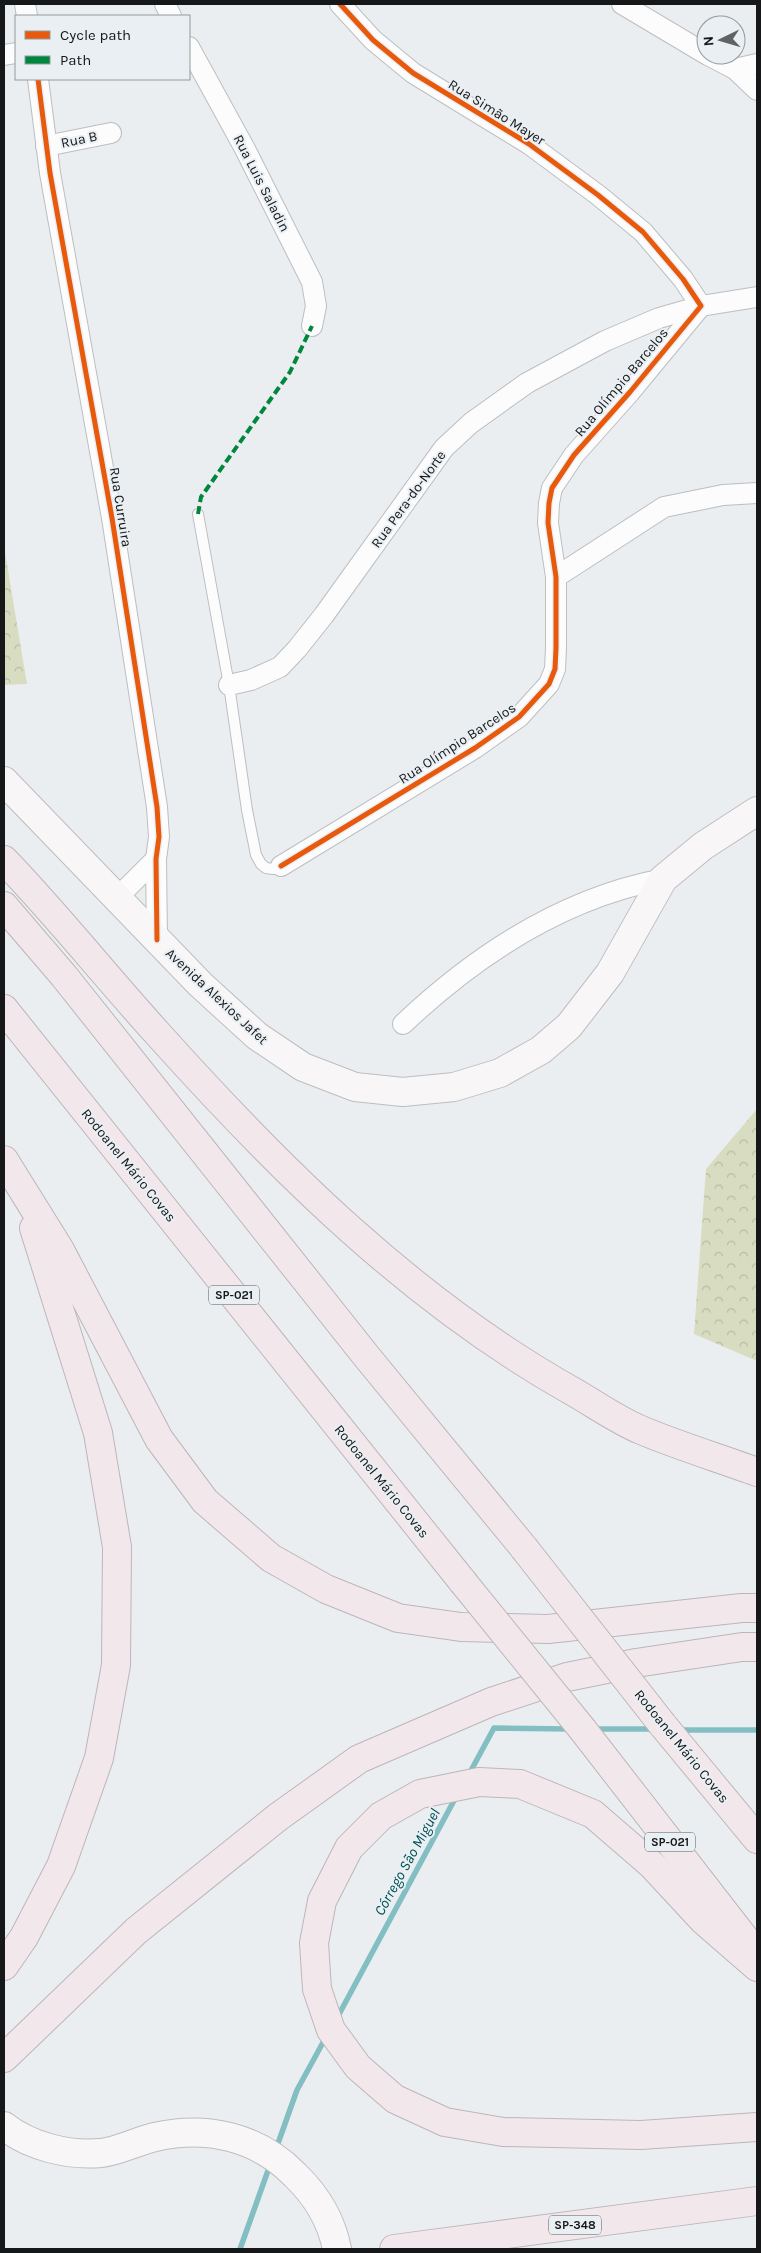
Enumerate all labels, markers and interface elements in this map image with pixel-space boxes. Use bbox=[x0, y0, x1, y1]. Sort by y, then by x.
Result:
legend bbox=[15, 15, 190, 80]
north arrow bbox=[696, 15, 746, 65]
text: Cycle path bbox=[60, 26, 131, 44]
text: N bbox=[700, 35, 717, 47]
text: Path bbox=[60, 51, 91, 69]
street label: Rua Simão Mayer bbox=[445, 76, 549, 149]
street label: Rua B bbox=[59, 127, 99, 152]
street label: Rua Luis Saladin bbox=[230, 132, 293, 235]
street label: Rua Olímpio Barcelos bbox=[571, 325, 672, 440]
street label: Rua Pera-do-Norte bbox=[367, 447, 449, 551]
street label: Rua Curruira bbox=[106, 466, 135, 548]
street label: Rua Olímpio Barcelos bbox=[395, 699, 519, 788]
street label: Avenida Alexios Jafet bbox=[162, 945, 271, 1048]
street label: Rodoanel Mário Covas bbox=[78, 1105, 180, 1225]
road number: SP-021 bbox=[209, 1286, 259, 1304]
street label: Rodoanel Mário Covas bbox=[331, 1421, 433, 1541]
street label: Rodoanel Mário Covas bbox=[631, 1686, 733, 1806]
water label: Córrego São Miguel bbox=[370, 1805, 444, 1919]
road number: SP-021 bbox=[645, 1832, 695, 1851]
road number: SP-348 bbox=[549, 2216, 601, 2234]

